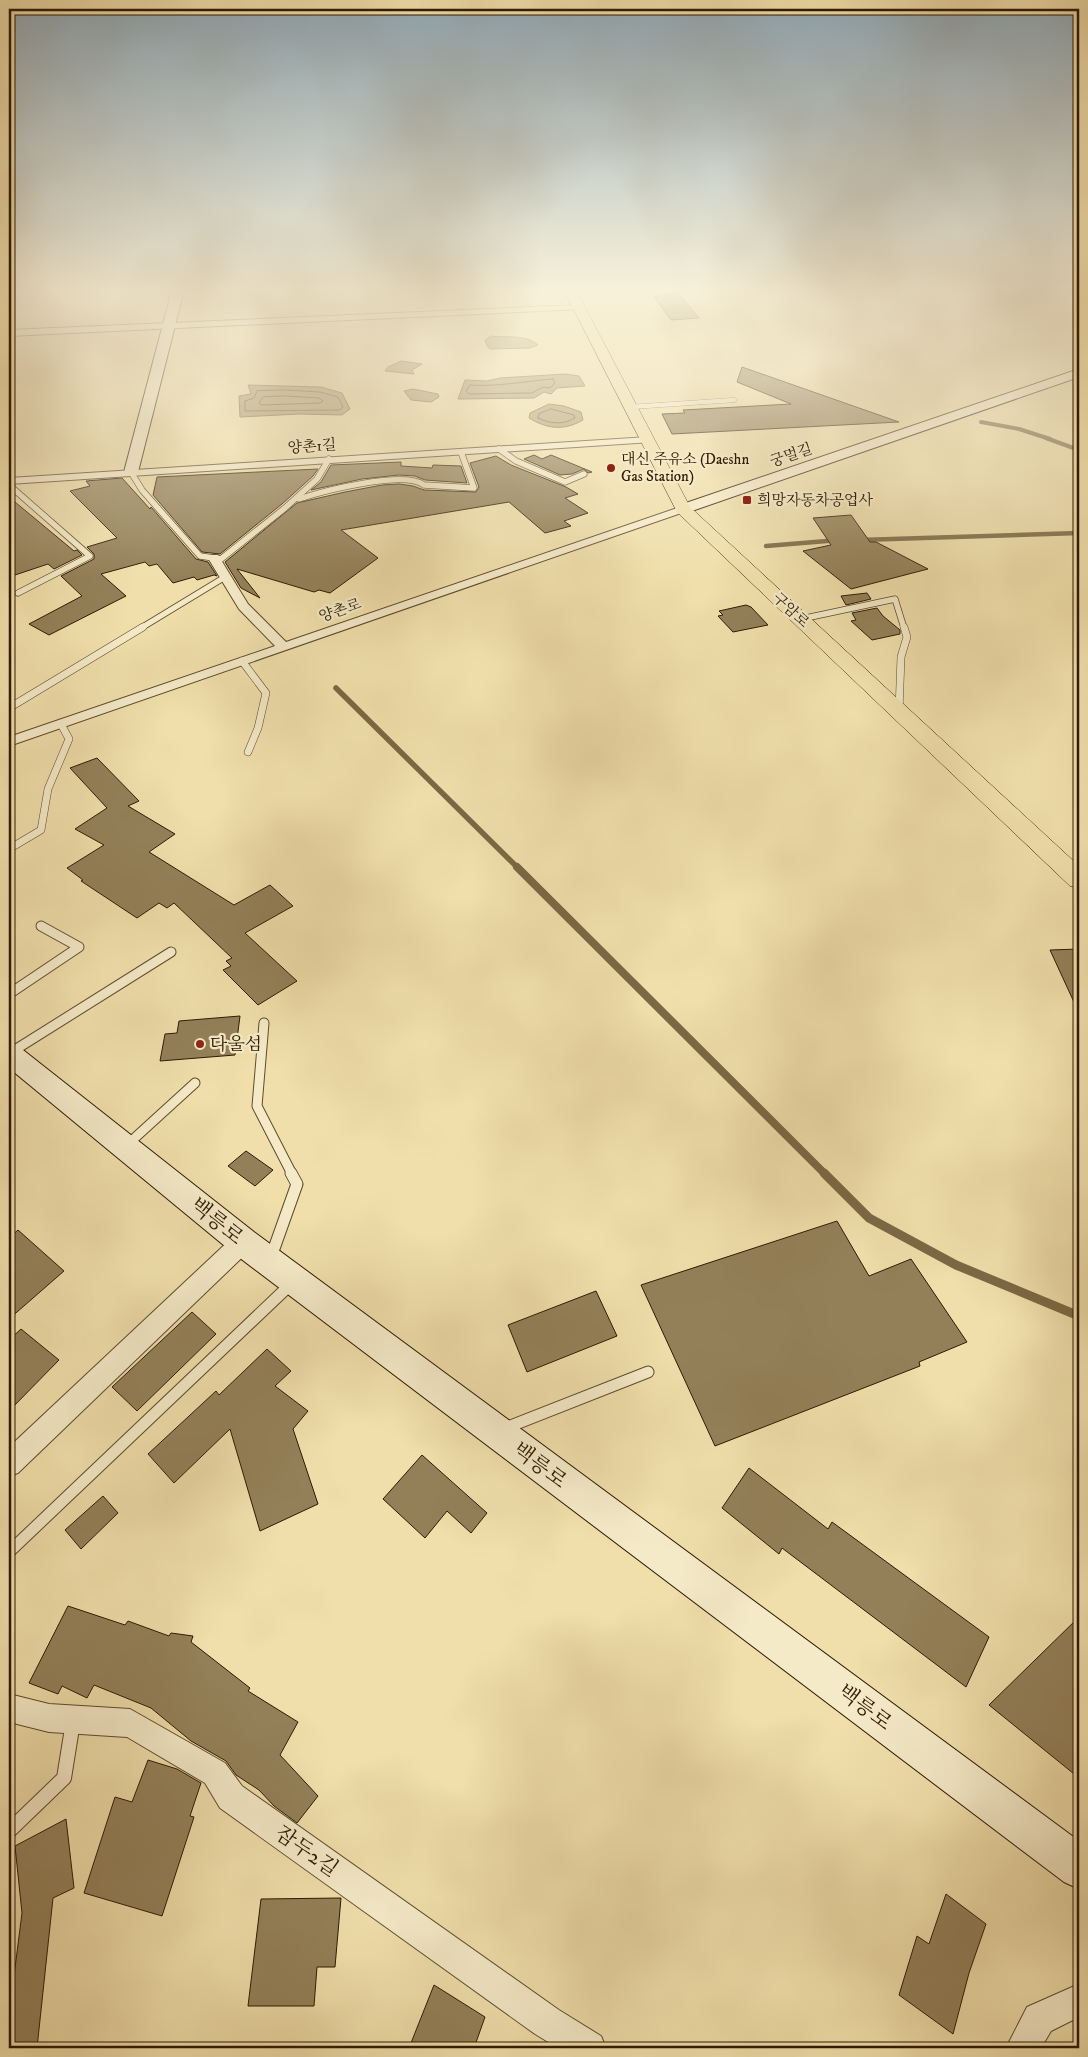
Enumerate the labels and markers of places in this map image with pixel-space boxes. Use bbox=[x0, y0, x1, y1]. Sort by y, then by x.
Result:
place label: 대신 주유소 (Daeshn Gas Station) bbox=[621, 450, 749, 486]
marker: 대신 주유소 (Daeshn Gas Station) bbox=[605, 462, 617, 474]
place label: 희망자동차공업사 bbox=[757, 491, 873, 510]
marker: 희망자동차공업사 bbox=[741, 494, 753, 506]
place label: 다울섬 bbox=[210, 1034, 262, 1056]
marker: 다울섬 bbox=[194, 1038, 206, 1050]

